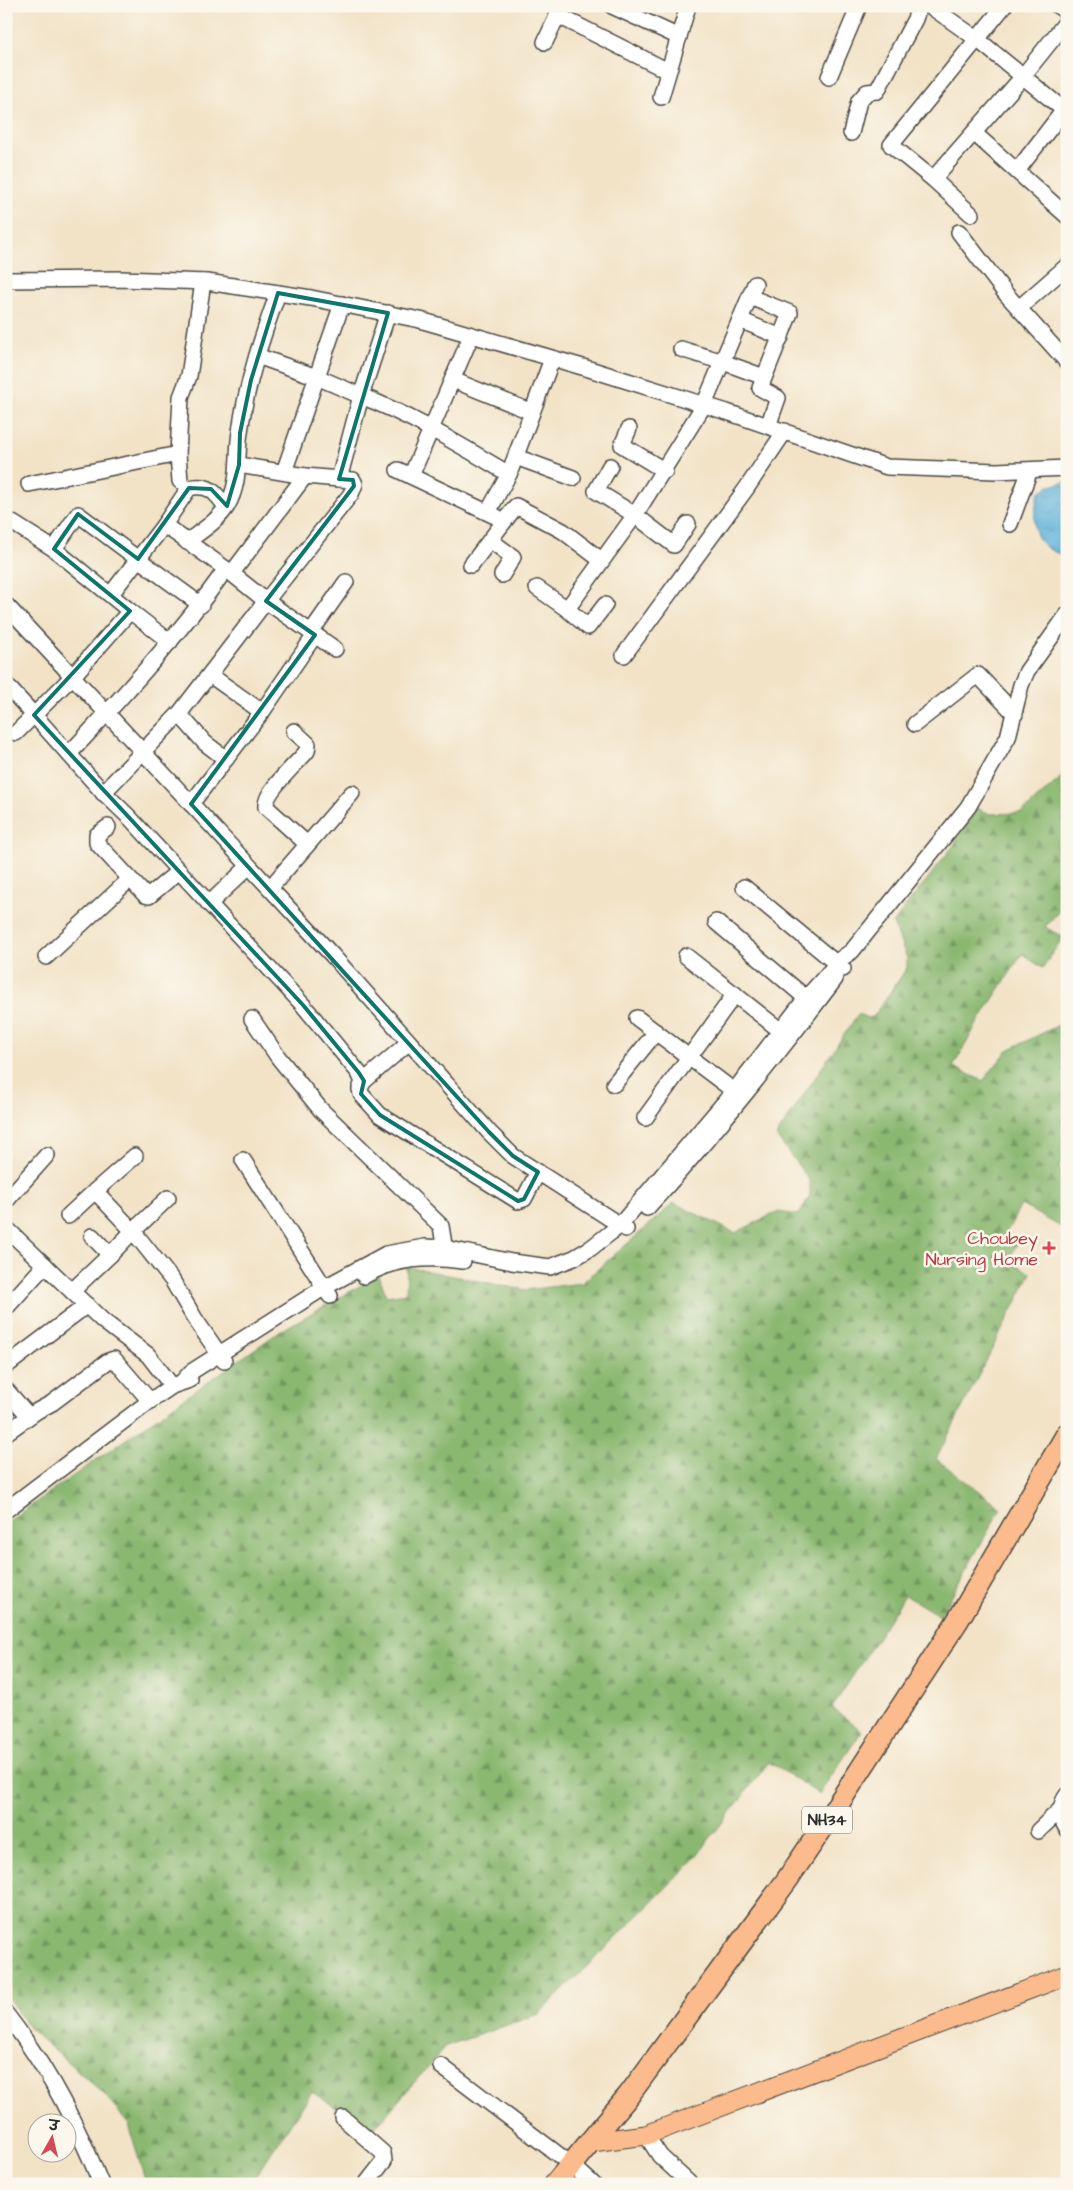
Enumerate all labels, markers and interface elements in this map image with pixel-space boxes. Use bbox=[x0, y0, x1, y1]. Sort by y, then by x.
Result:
place label: Choubey Nursing Home bbox=[926, 1226, 1038, 1273]
marker: Choubey Nursing Home bbox=[1042, 1241, 1056, 1255]
road number: NH34 bbox=[802, 1806, 852, 1834]
north arrow bbox=[28, 2112, 78, 2162]
text: उ bbox=[46, 2115, 61, 2137]

